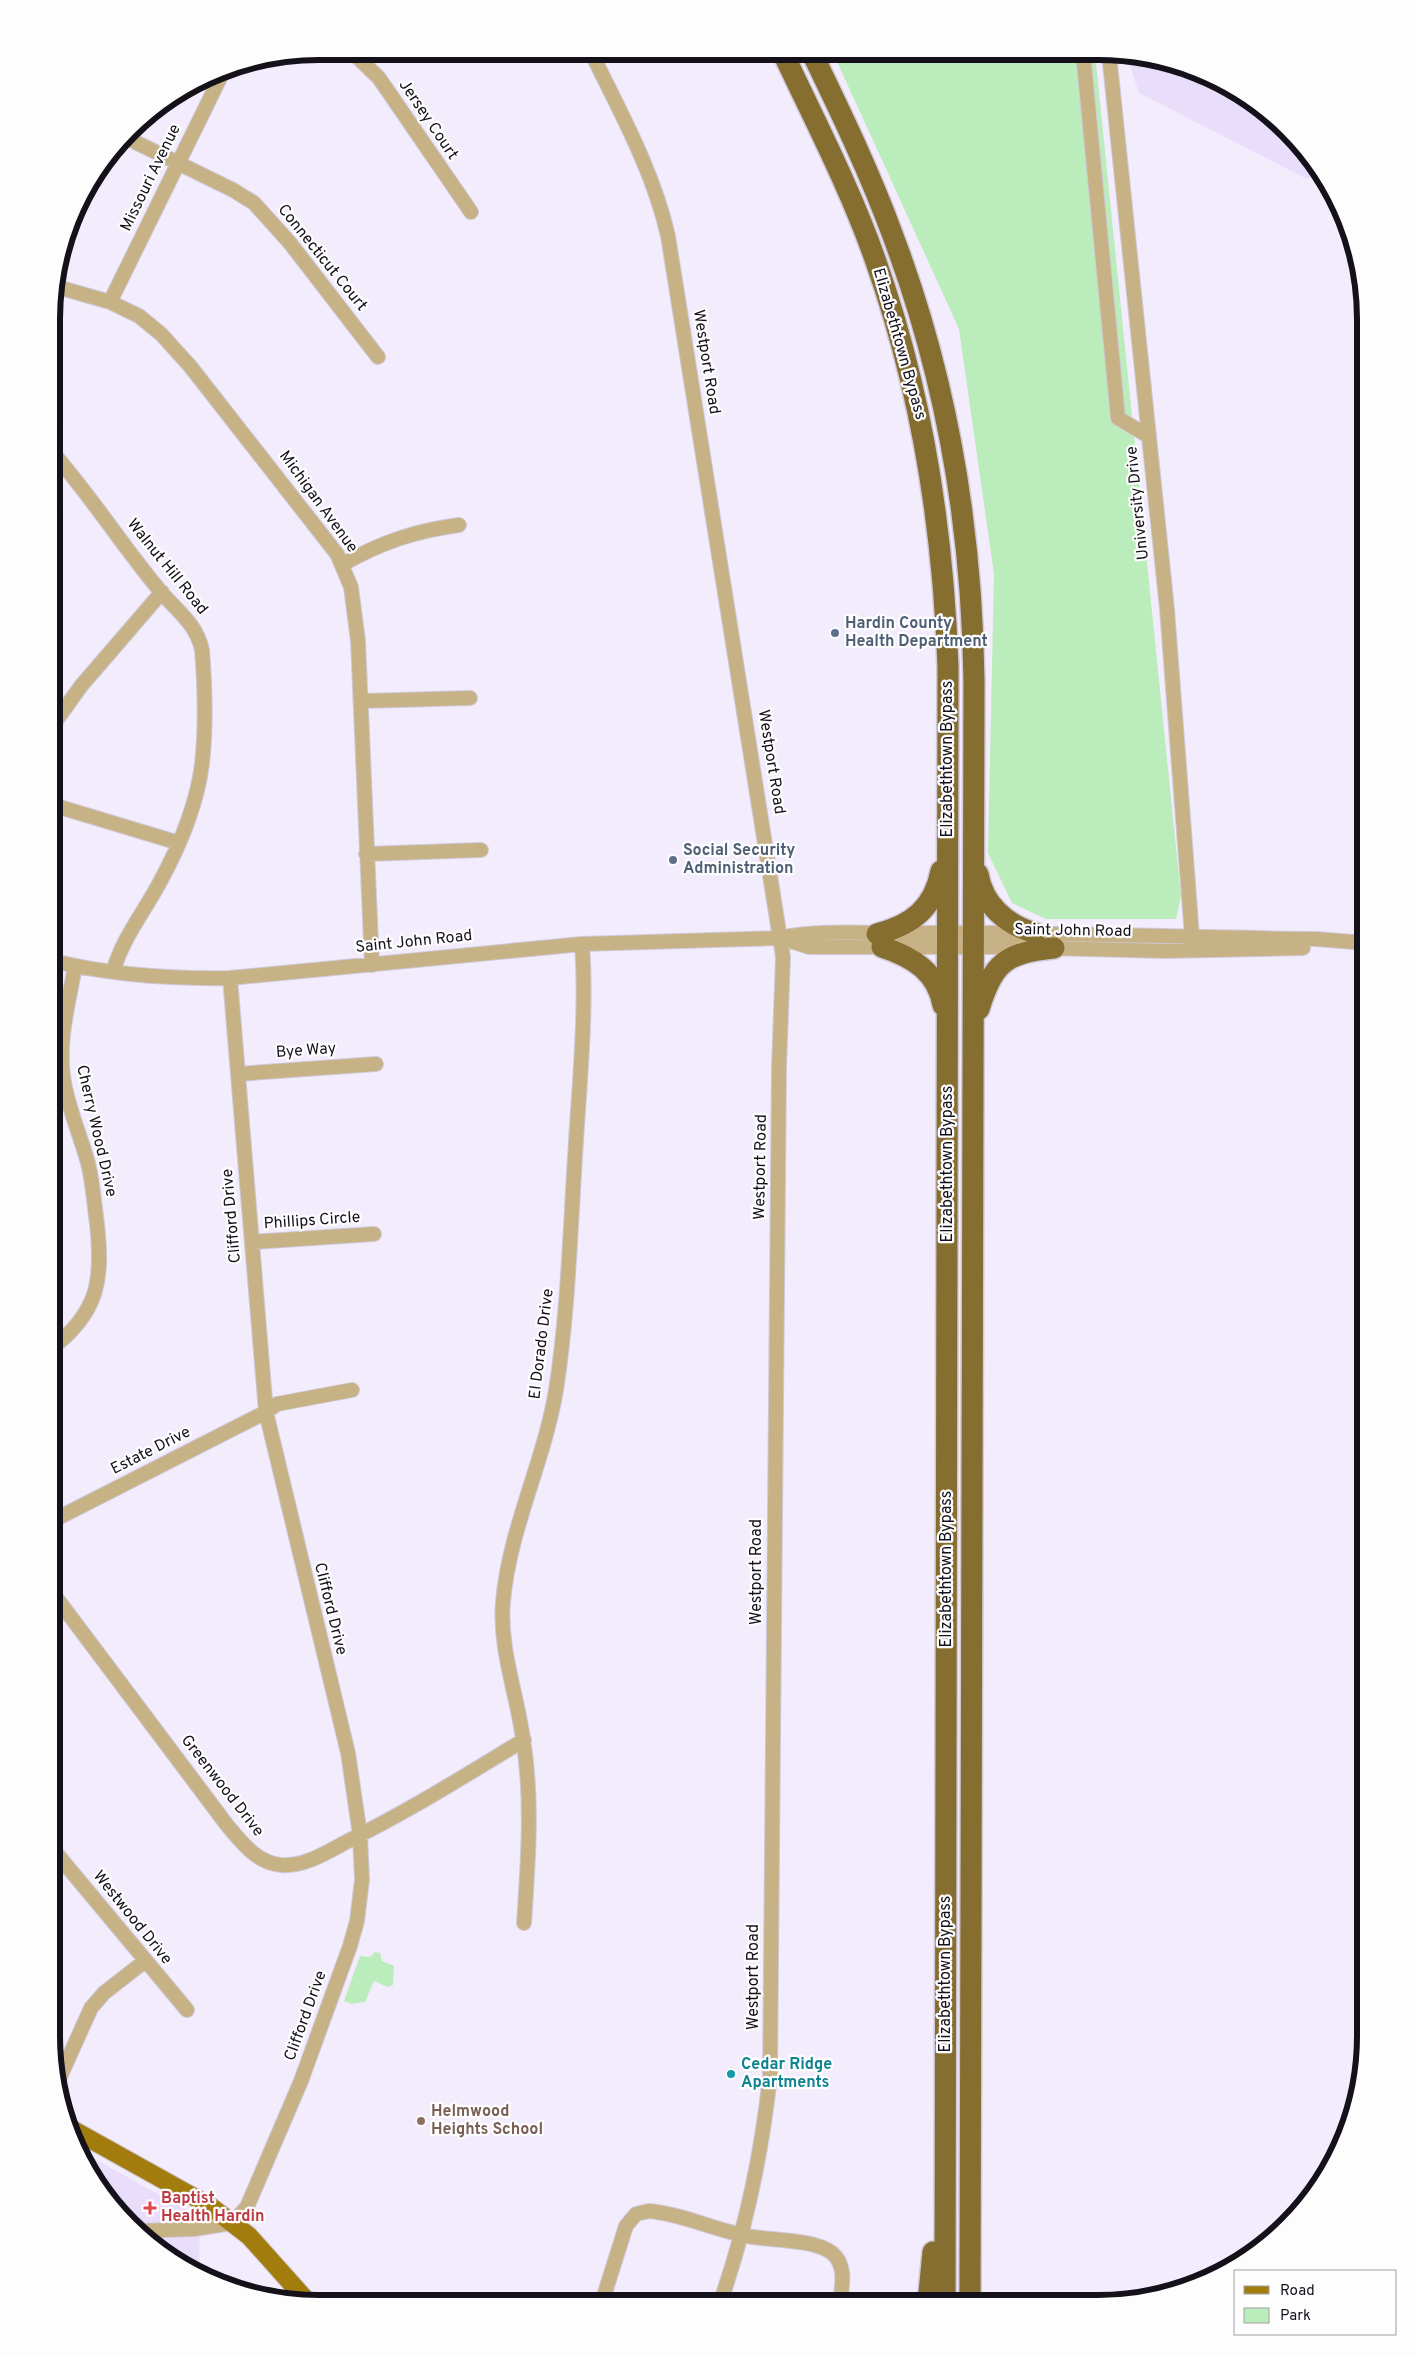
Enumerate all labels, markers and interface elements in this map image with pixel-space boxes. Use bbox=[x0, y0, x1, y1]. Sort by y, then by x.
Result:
street label: Jersey Court bbox=[394, 76, 462, 164]
street label: Missouri Avenue bbox=[116, 121, 186, 235]
street label: Connecticut Court bbox=[273, 200, 371, 316]
street label: Elizabethtown Bypass bbox=[868, 266, 930, 422]
street label: Westport Road bbox=[688, 308, 724, 416]
street label: University Drive bbox=[1122, 445, 1154, 561]
street label: Michigan Avenue bbox=[274, 447, 362, 557]
street label: Walnut Hill Road bbox=[122, 515, 212, 619]
place label: Hardin County Health Department bbox=[845, 614, 988, 652]
marker: Hardin County Health Department bbox=[829, 627, 841, 639]
street label: Elizabethtown Bypass bbox=[938, 681, 958, 837]
street label: Westport Road bbox=[753, 708, 789, 816]
place label: Social Security Administration bbox=[683, 841, 795, 879]
marker: Social Security Administration bbox=[667, 854, 679, 866]
street label: Saint John Road bbox=[1014, 920, 1132, 942]
street label: Saint John Road bbox=[355, 926, 473, 958]
street label: Bye Way bbox=[275, 1039, 337, 1063]
street label: Cherry Wood Drive bbox=[71, 1063, 121, 1199]
street label: Elizabethtown Bypass bbox=[938, 1086, 958, 1242]
street label: Westport Road bbox=[750, 1114, 772, 1220]
street label: Clifford Drive bbox=[218, 1168, 246, 1264]
street label: Phillips Circle bbox=[263, 1208, 361, 1234]
street label: El Dorado Drive bbox=[525, 1288, 559, 1400]
street label: Estate Drive bbox=[108, 1422, 194, 1480]
street label: Elizabethtown Bypass bbox=[937, 1491, 957, 1647]
street label: Westport Road bbox=[747, 1519, 767, 1625]
street label: Clifford Drive bbox=[309, 1561, 351, 1657]
street label: Greenwood Drive bbox=[176, 1731, 268, 1841]
street label: Westwood Drive bbox=[88, 1867, 176, 1969]
street label: Elizabethtown Bypass bbox=[936, 1896, 956, 2052]
street label: Westport Road bbox=[744, 1924, 764, 2030]
street label: Clifford Drive bbox=[280, 1968, 332, 2064]
place label: Cedar Ridge Apartments bbox=[741, 2055, 832, 2093]
marker: Cedar Ridge Apartments bbox=[725, 2068, 737, 2080]
place label: Helmwood Heights School bbox=[431, 2102, 543, 2140]
marker: Helmwood Heights School bbox=[415, 2115, 427, 2127]
place label: Baptist Health Hardin bbox=[161, 2189, 264, 2227]
marker: Baptist Health Hardin bbox=[143, 2201, 157, 2215]
legend bbox=[1234, 2270, 1397, 2335]
text: Road bbox=[1280, 2282, 1315, 2301]
text: Park bbox=[1280, 2307, 1311, 2326]

